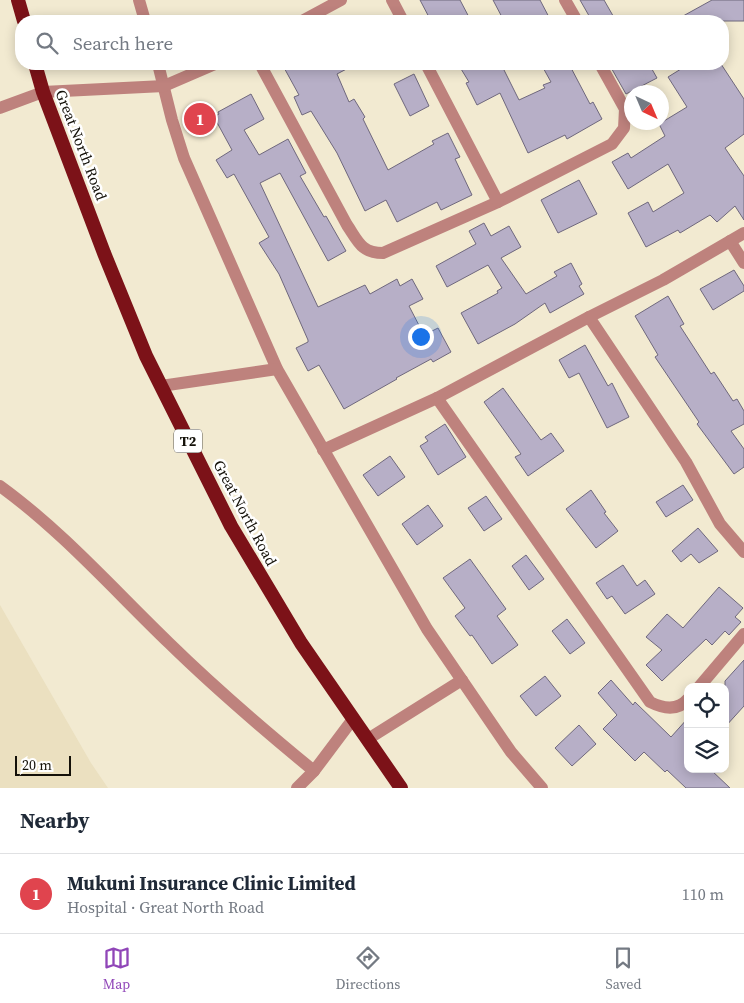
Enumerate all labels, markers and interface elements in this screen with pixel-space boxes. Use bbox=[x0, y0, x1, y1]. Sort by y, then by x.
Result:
search box bbox=[15, 15, 729, 70]
icon: search bbox=[33, 29, 61, 57]
text: Search here bbox=[73, 30, 173, 56]
north arrow bbox=[624, 85, 669, 130]
street label: Great North Road bbox=[51, 86, 112, 204]
pin: 1 bbox=[184, 100, 216, 138]
your location bbox=[408, 324, 434, 350]
road number: T2 bbox=[174, 430, 202, 452]
street label: Great North Road bbox=[209, 456, 282, 570]
map controls bbox=[684, 683, 729, 773]
button: locate bbox=[684, 683, 729, 728]
button: layers bbox=[684, 728, 729, 773]
scale bar bbox=[15, 753, 71, 776]
text: 20 m bbox=[22, 755, 52, 775]
text: Nearby bbox=[20, 806, 90, 835]
text: Mukuni Insurance Clinic Limited bbox=[67, 870, 356, 896]
text: 1 bbox=[32, 883, 40, 905]
text: 110 m bbox=[682, 883, 724, 905]
text: Hospital · Great North Road bbox=[67, 896, 264, 918]
tab: Map bbox=[103, 944, 131, 994]
tab: Directions bbox=[336, 944, 400, 994]
tab: Saved bbox=[606, 944, 641, 994]

